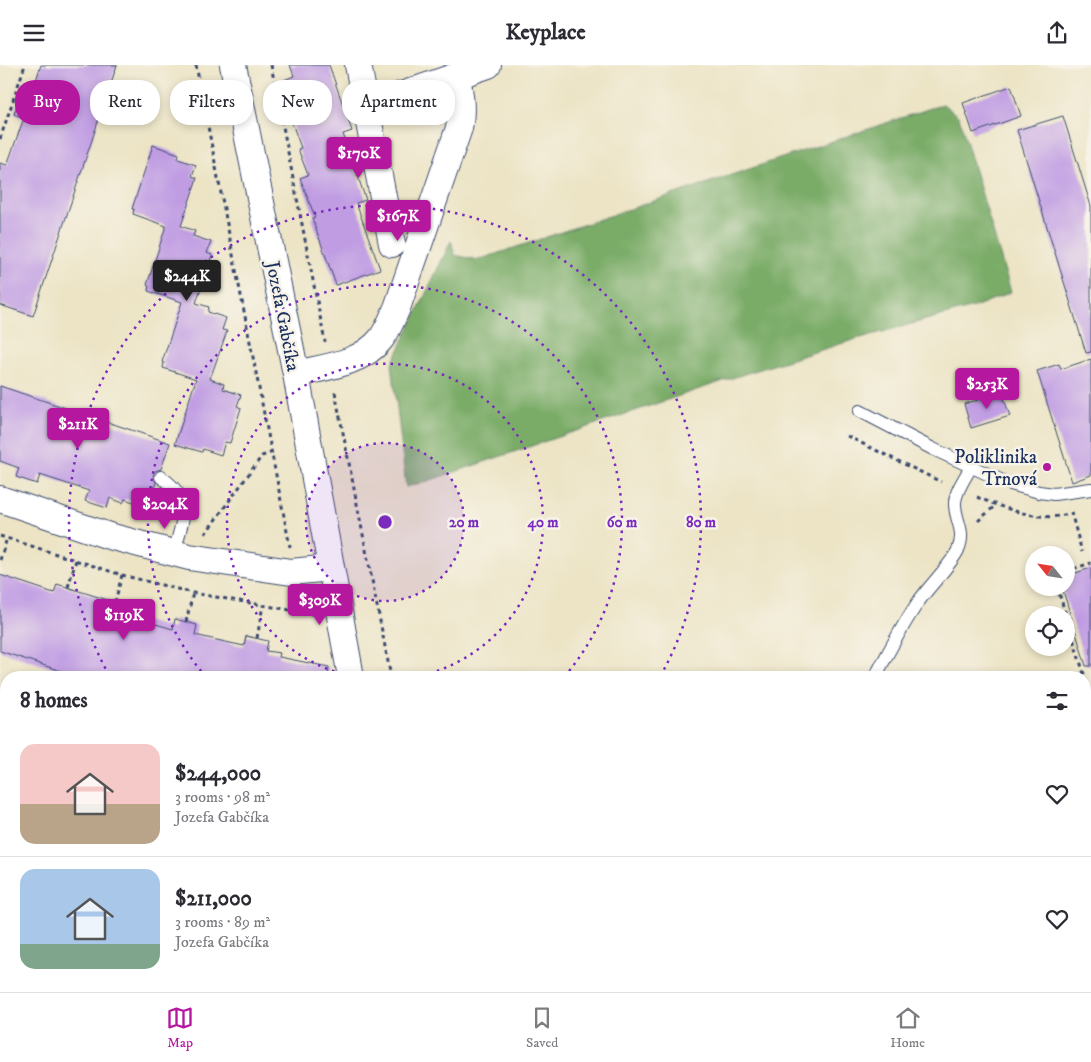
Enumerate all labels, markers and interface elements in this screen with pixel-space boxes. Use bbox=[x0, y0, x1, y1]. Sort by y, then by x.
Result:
icon: menu bbox=[20, 19, 48, 47]
text: Keyplace bbox=[505, 19, 586, 46]
icon: share bbox=[1043, 19, 1071, 47]
chip: Buy bbox=[15, 80, 80, 125]
chip: Rent bbox=[90, 80, 160, 125]
chip: Filters bbox=[170, 80, 253, 125]
chip: New bbox=[263, 80, 332, 125]
chip: Apartment bbox=[342, 80, 455, 125]
pin: $170K bbox=[324, 137, 394, 179]
text: $170K bbox=[338, 143, 380, 163]
pin: $167K bbox=[363, 199, 433, 242]
text: $167K bbox=[377, 206, 419, 226]
street label: Jozefa Gabčíka bbox=[260, 257, 304, 373]
pin: $244K bbox=[152, 259, 222, 302]
text: $244K bbox=[164, 266, 210, 286]
pin: $253K bbox=[952, 367, 1022, 410]
text: $253K bbox=[966, 374, 1008, 394]
pin: $211K bbox=[43, 407, 113, 450]
text: $211K bbox=[58, 414, 98, 434]
place label: Poliklinika Trnová bbox=[954, 446, 1037, 491]
marker: Poliklinika Trnová bbox=[1041, 461, 1053, 473]
pin: $204K bbox=[130, 487, 200, 530]
text: $204K bbox=[142, 494, 188, 514]
centre of rings bbox=[376, 513, 394, 531]
text: 20 m bbox=[449, 513, 480, 532]
text: 40 m bbox=[526, 513, 559, 532]
text: 60 m bbox=[607, 513, 638, 532]
text: 80 m bbox=[686, 513, 717, 532]
north arrow bbox=[1025, 546, 1075, 596]
map controls bbox=[1025, 546, 1075, 656]
pin: $309K bbox=[285, 583, 355, 626]
text: $309K bbox=[299, 590, 341, 610]
pin: $119K bbox=[89, 599, 159, 641]
text: $119K bbox=[104, 605, 144, 625]
button: locate bbox=[1025, 606, 1075, 656]
icon: filters bbox=[1043, 687, 1071, 715]
text: 8 homes bbox=[20, 688, 88, 714]
text: $244,000 bbox=[175, 761, 261, 787]
icon: home bbox=[60, 764, 120, 824]
icon: heart bbox=[1043, 780, 1071, 808]
text: 3 rooms · 98 m² bbox=[175, 787, 270, 807]
text: Jozefa Gabčíka bbox=[175, 807, 269, 827]
text: $211,000 bbox=[175, 886, 252, 912]
icon: home bbox=[60, 889, 120, 949]
icon: heart bbox=[1043, 905, 1071, 933]
text: 3 rooms · 89 m² bbox=[175, 912, 270, 932]
text: Jozefa Gabčíka bbox=[175, 932, 269, 952]
tab: Map bbox=[166, 1004, 194, 1052]
tab: Saved bbox=[526, 1004, 558, 1052]
tab: Home bbox=[890, 1004, 925, 1052]

